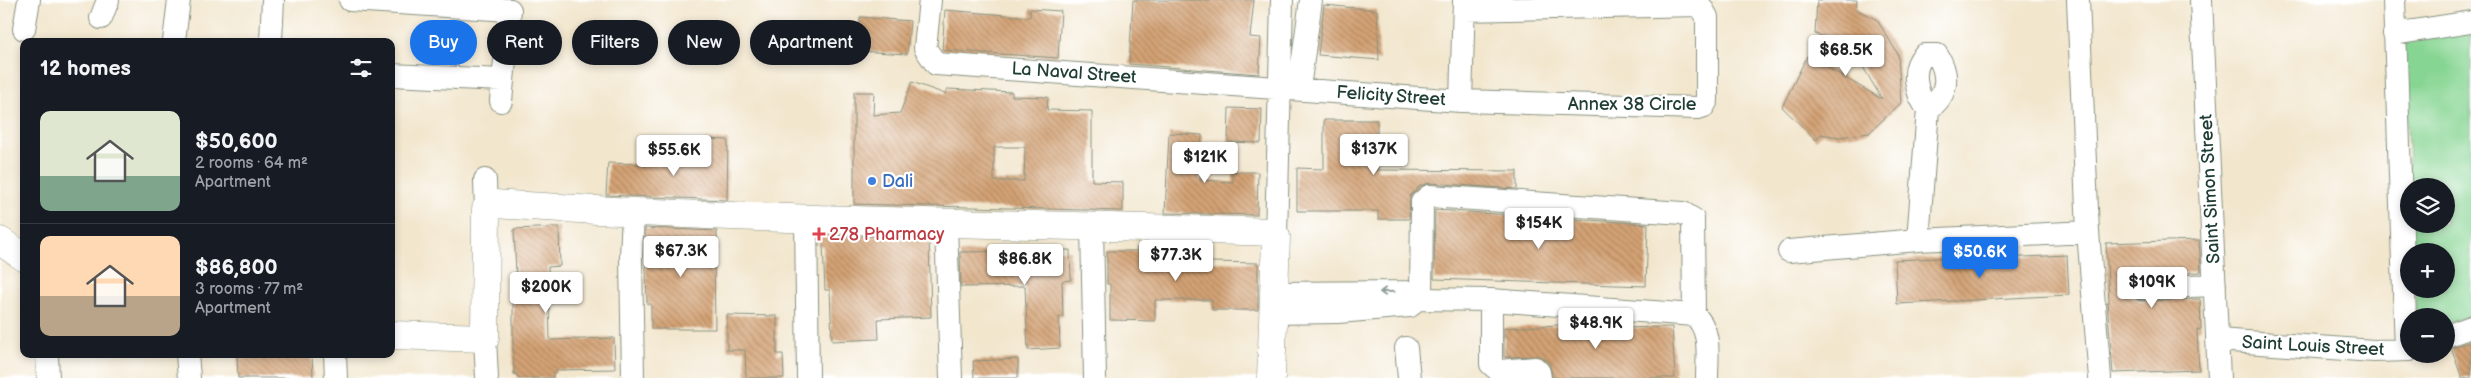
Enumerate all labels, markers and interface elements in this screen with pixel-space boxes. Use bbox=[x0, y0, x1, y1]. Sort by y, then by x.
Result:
chip: Buy bbox=[410, 20, 477, 65]
chip: Rent bbox=[487, 20, 562, 65]
chip: Filters bbox=[572, 20, 658, 65]
chip: New bbox=[668, 20, 740, 65]
chip: Apartment bbox=[750, 20, 871, 65]
pin: $68.5K bbox=[1805, 34, 1887, 77]
text: $68.5K bbox=[1819, 41, 1873, 60]
icon: filters bbox=[347, 54, 375, 82]
text: 12 homes bbox=[40, 56, 131, 81]
street label: La Naval Street bbox=[1011, 58, 1138, 88]
street label: Felicity Street bbox=[1336, 82, 1447, 110]
street label: Annex 38 Circle bbox=[1568, 94, 1697, 115]
street label: Saint Simon Street bbox=[2196, 113, 2224, 264]
text: $50,600 bbox=[195, 129, 278, 154]
icon: home bbox=[80, 131, 140, 191]
pin: $55.6K bbox=[633, 134, 715, 177]
pin: $137K bbox=[1339, 134, 1409, 176]
text: $137K bbox=[1351, 140, 1397, 159]
text: $55.6K bbox=[647, 141, 701, 160]
pin: $121K bbox=[1170, 142, 1240, 184]
text: $121K bbox=[1183, 148, 1227, 167]
text: 2 rooms · 64 m² bbox=[195, 154, 308, 173]
place label: Dali bbox=[882, 171, 913, 192]
text: Apartment bbox=[195, 173, 271, 192]
marker: Dali bbox=[866, 175, 878, 187]
map controls bbox=[2400, 178, 2455, 363]
button: layers bbox=[2400, 178, 2455, 233]
pin: $154K bbox=[1504, 208, 1574, 250]
text: $154K bbox=[1516, 214, 1562, 233]
place label: 278 Pharmacy bbox=[829, 224, 945, 245]
marker: 278 Pharmacy bbox=[813, 228, 825, 240]
pin: $67.3K bbox=[640, 236, 722, 278]
pin: $50.6K bbox=[1939, 236, 2021, 279]
pin: $77.3K bbox=[1135, 240, 1217, 282]
text: $67.3K bbox=[655, 242, 707, 261]
text: $50.6K bbox=[1953, 243, 2007, 262]
button: + bbox=[2400, 243, 2455, 298]
pin: $86.8K bbox=[984, 244, 1066, 286]
text: $77.3K bbox=[1150, 246, 1202, 265]
text: $86.8K bbox=[998, 250, 1052, 269]
text: $86,800 bbox=[195, 255, 278, 280]
icon: home bbox=[80, 256, 140, 316]
pin: $109K bbox=[2117, 266, 2187, 309]
pin: $200K bbox=[511, 272, 581, 314]
text: $109K bbox=[2128, 273, 2176, 292]
text: $200K bbox=[521, 278, 571, 297]
text: 3 rooms · 77 m² bbox=[195, 280, 303, 299]
one-way arrow bbox=[1380, 287, 1396, 297]
text: Apartment bbox=[195, 299, 271, 318]
pin: $48.9K bbox=[1555, 308, 1637, 350]
button: − bbox=[2400, 308, 2455, 363]
text: $48.9K bbox=[1569, 314, 1623, 333]
street label: Saint Louis Street bbox=[2241, 332, 2385, 360]

